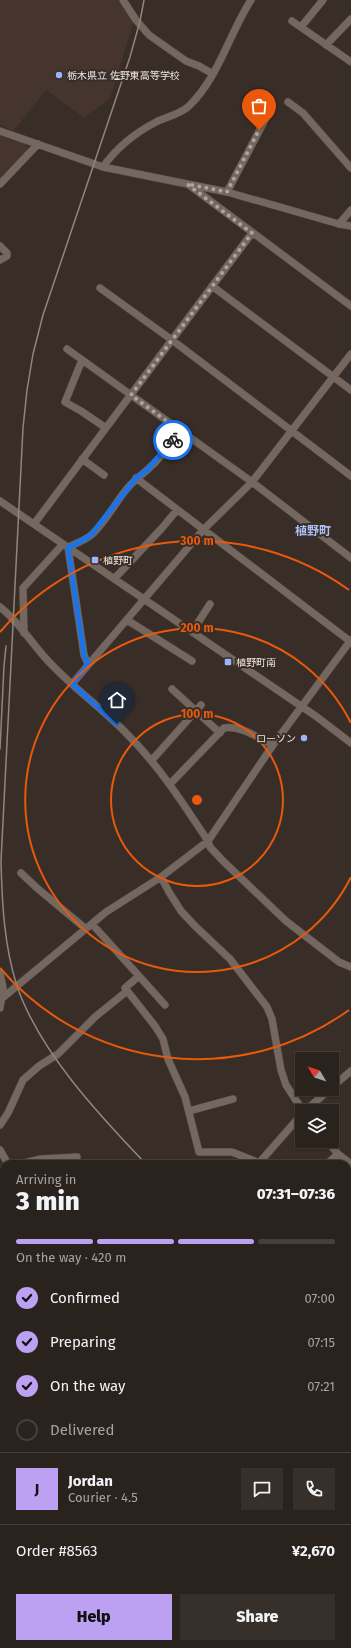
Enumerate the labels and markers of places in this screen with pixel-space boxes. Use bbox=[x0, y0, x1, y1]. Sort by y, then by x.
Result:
marker: 栃木県立 佐野東高等学校 bbox=[54, 70, 64, 80]
place label: 栃木県立 佐野東高等学校 bbox=[67, 70, 180, 82]
pin bbox=[242, 89, 276, 130]
marker: 植野町 bbox=[90, 555, 100, 565]
place label: 植野町 bbox=[103, 555, 133, 567]
marker: 植野町南 bbox=[223, 657, 233, 667]
place label: 植野町南 bbox=[236, 657, 276, 669]
pin bbox=[100, 683, 134, 724]
place label: ローソン bbox=[256, 733, 296, 745]
marker: ローソン bbox=[299, 733, 309, 743]
centre of rings bbox=[190, 793, 204, 807]

